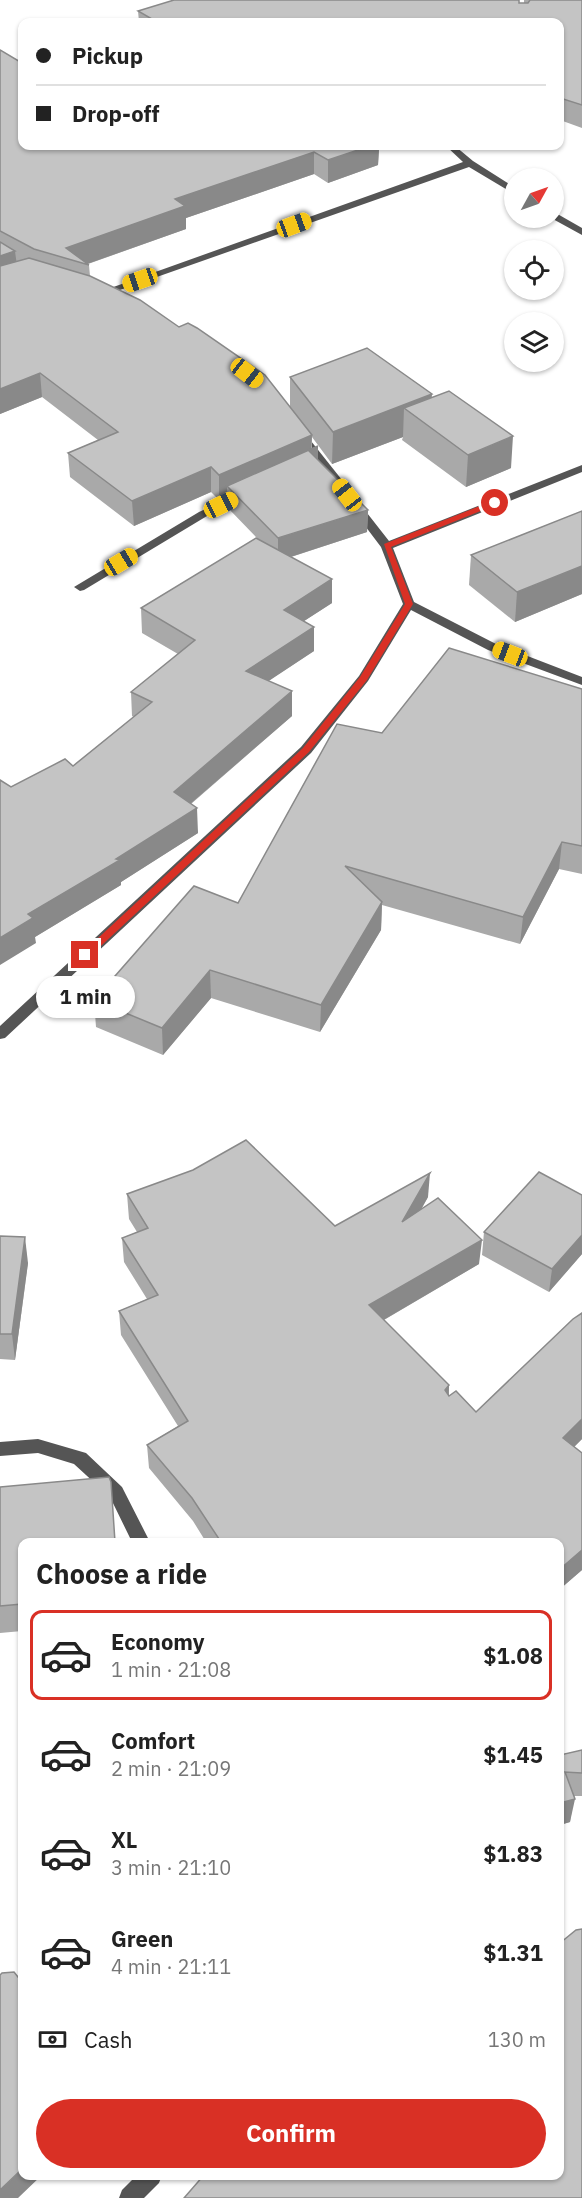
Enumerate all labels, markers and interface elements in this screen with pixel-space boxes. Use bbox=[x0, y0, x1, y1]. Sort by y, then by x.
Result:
text: Pickup bbox=[72, 41, 143, 70]
text: Drop-off bbox=[72, 99, 159, 128]
north arrow bbox=[504, 168, 564, 228]
map controls bbox=[504, 168, 564, 372]
car bbox=[274, 210, 314, 240]
button: locate bbox=[504, 240, 564, 300]
car bbox=[120, 266, 160, 294]
button: layers bbox=[504, 312, 564, 372]
car bbox=[227, 355, 267, 391]
car bbox=[329, 475, 365, 515]
car bbox=[201, 489, 241, 521]
route start bbox=[481, 489, 508, 516]
car bbox=[101, 545, 141, 579]
car bbox=[490, 639, 530, 669]
route end bbox=[71, 941, 98, 968]
callout: 1 min bbox=[36, 976, 134, 1018]
text: 1 min bbox=[59, 983, 112, 1010]
text: Choose a ride bbox=[36, 1556, 207, 1591]
text: Economy bbox=[111, 1627, 205, 1656]
icon: car bbox=[39, 1628, 93, 1682]
text: $1.08 bbox=[483, 1641, 543, 1670]
text: 1 min · 21:08 bbox=[111, 1656, 231, 1683]
text: Comfort bbox=[111, 1726, 195, 1755]
icon: car bbox=[39, 1727, 93, 1781]
text: $1.45 bbox=[483, 1740, 543, 1769]
text: 2 min · 21:09 bbox=[111, 1755, 231, 1782]
text: XL bbox=[111, 1825, 137, 1854]
icon: car bbox=[39, 1826, 93, 1880]
text: $1.83 bbox=[483, 1839, 543, 1868]
text: 3 min · 21:10 bbox=[111, 1854, 231, 1881]
text: Green bbox=[111, 1924, 173, 1953]
icon: car bbox=[39, 1925, 93, 1979]
text: $1.31 bbox=[483, 1938, 543, 1967]
text: 4 min · 21:11 bbox=[111, 1953, 231, 1980]
icon: cash bbox=[36, 2023, 69, 2056]
text: Cash bbox=[84, 2025, 133, 2054]
text: 130 m bbox=[488, 2026, 546, 2053]
button: Confirm bbox=[36, 2099, 546, 2168]

